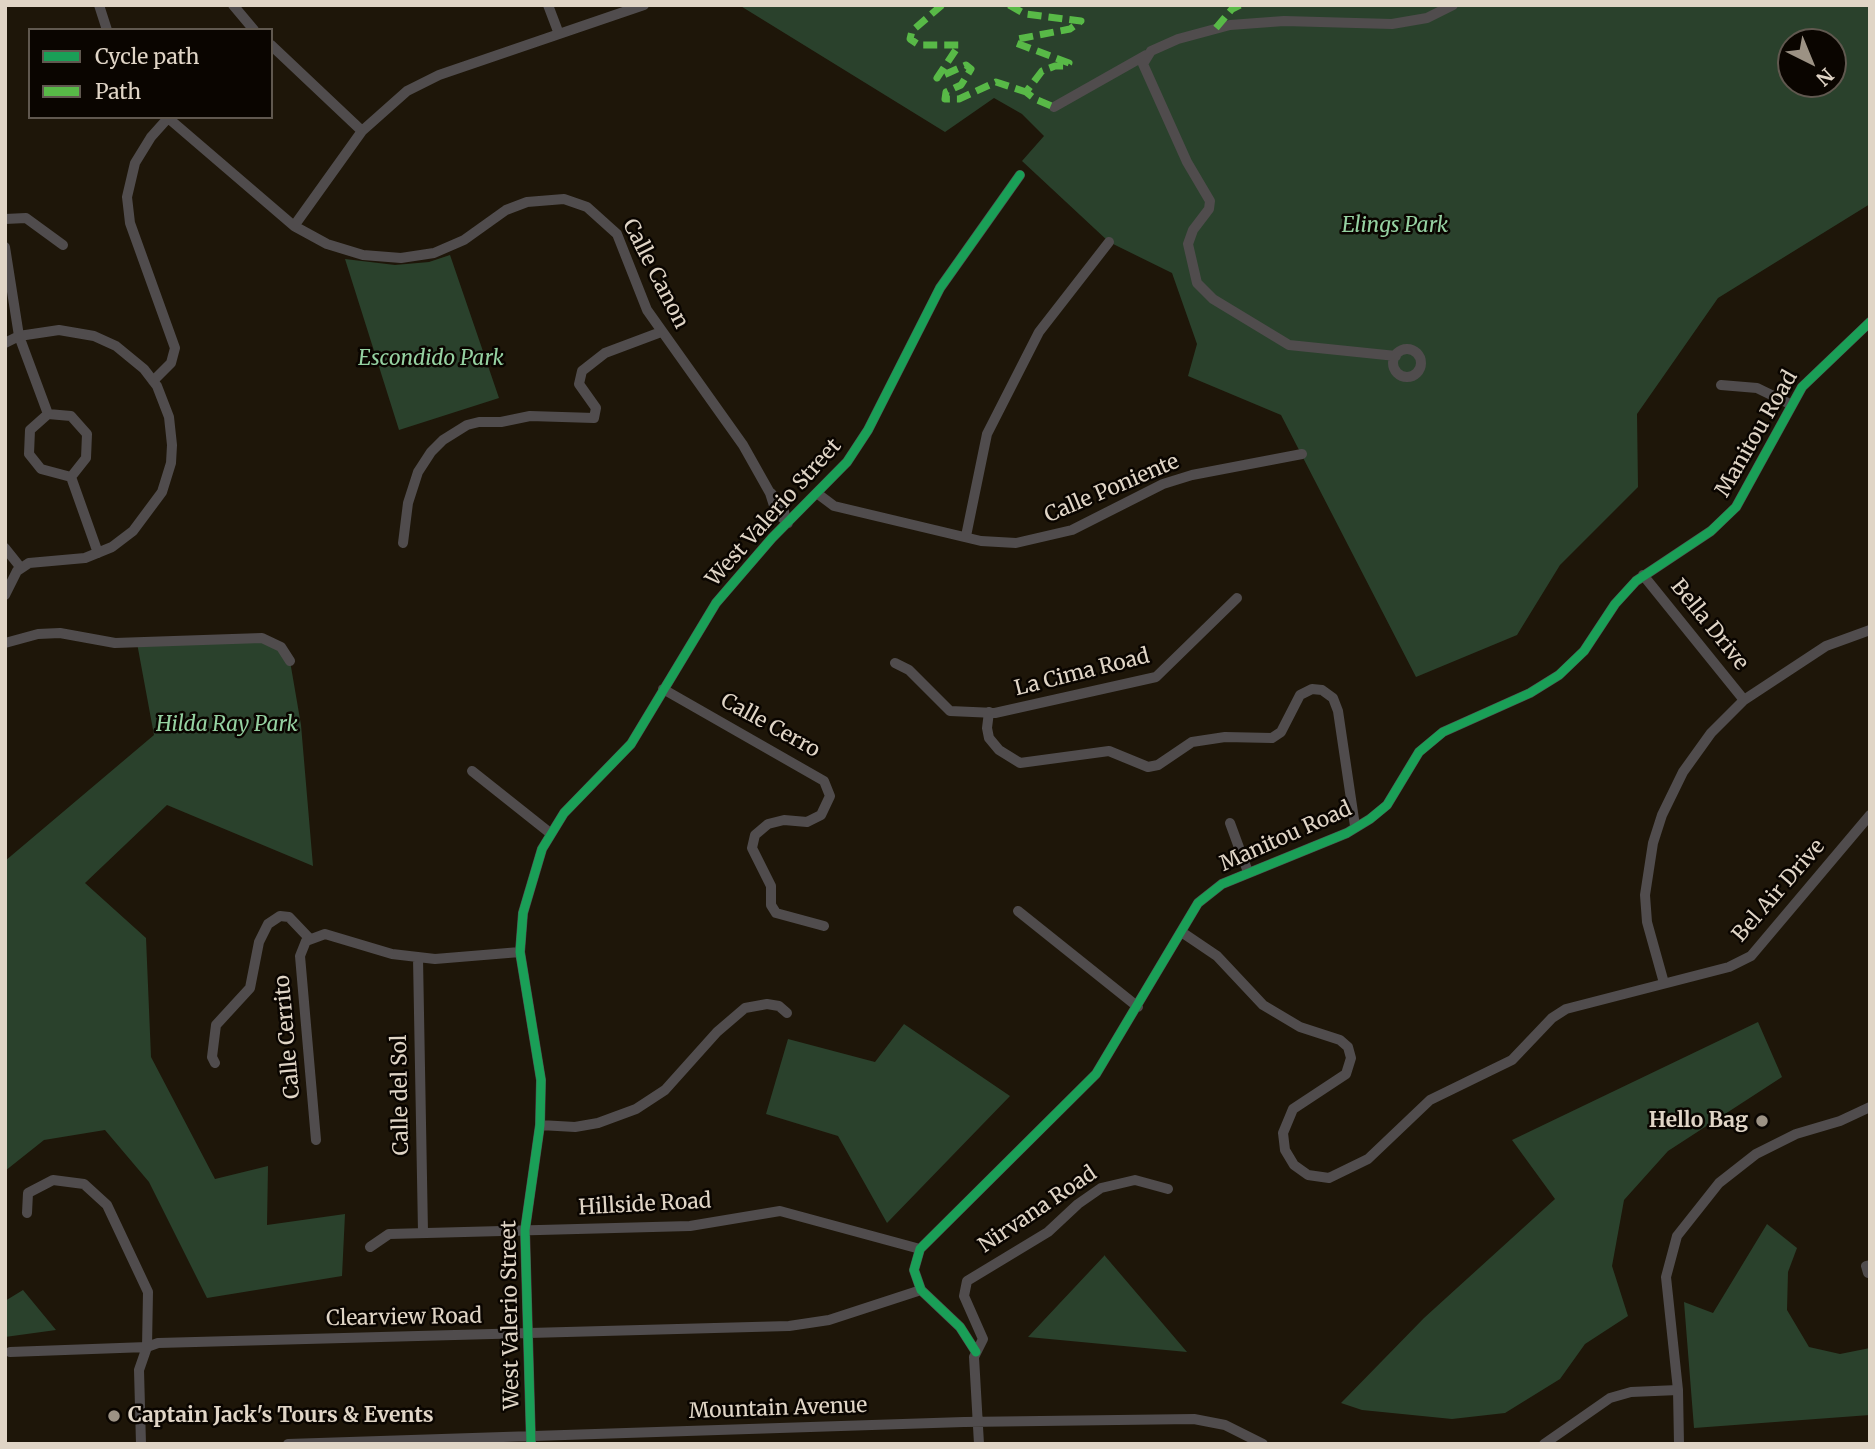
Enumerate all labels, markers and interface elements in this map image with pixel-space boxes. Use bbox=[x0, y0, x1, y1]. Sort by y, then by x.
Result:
legend bbox=[28, 28, 273, 119]
north arrow bbox=[1777, 28, 1847, 98]
text: Cycle path bbox=[95, 43, 199, 70]
text: N bbox=[1811, 63, 1839, 91]
text: Path bbox=[95, 78, 141, 105]
park label: Elings Park bbox=[1342, 213, 1448, 239]
street label: Calle Canon bbox=[617, 215, 693, 333]
park label: Escondido Park bbox=[358, 346, 504, 372]
street label: Manitou Road bbox=[1711, 366, 1803, 502]
street label: West Valerio Street bbox=[701, 434, 847, 592]
street label: Calle Poniente bbox=[1041, 449, 1183, 529]
street label: Bella Drive bbox=[1665, 575, 1753, 675]
street label: La Cima Road bbox=[1012, 644, 1152, 702]
street label: Calle Cerro bbox=[716, 688, 824, 764]
park label: Hilda Ray Park bbox=[156, 712, 298, 738]
street label: Manitou Road bbox=[1216, 797, 1356, 877]
street label: Bel Air Drive bbox=[1728, 835, 1830, 947]
street label: Calle Cerrito bbox=[270, 974, 306, 1100]
street label: Calle del Sol bbox=[387, 1034, 415, 1156]
place label: Hello Bag bbox=[1649, 1108, 1748, 1134]
marker: Hello Bag bbox=[1754, 1113, 1770, 1129]
street label: Nirvana Road bbox=[974, 1161, 1102, 1259]
street label: Hillside Road bbox=[578, 1189, 712, 1221]
street label: West Valerio Street bbox=[497, 1220, 525, 1410]
street label: Clearview Road bbox=[326, 1304, 482, 1332]
street label: Mountain Avenue bbox=[688, 1393, 868, 1425]
place label: Captain Jack's Tours & Events bbox=[128, 1403, 434, 1429]
marker: Captain Jack's Tours & Events bbox=[106, 1408, 122, 1424]

